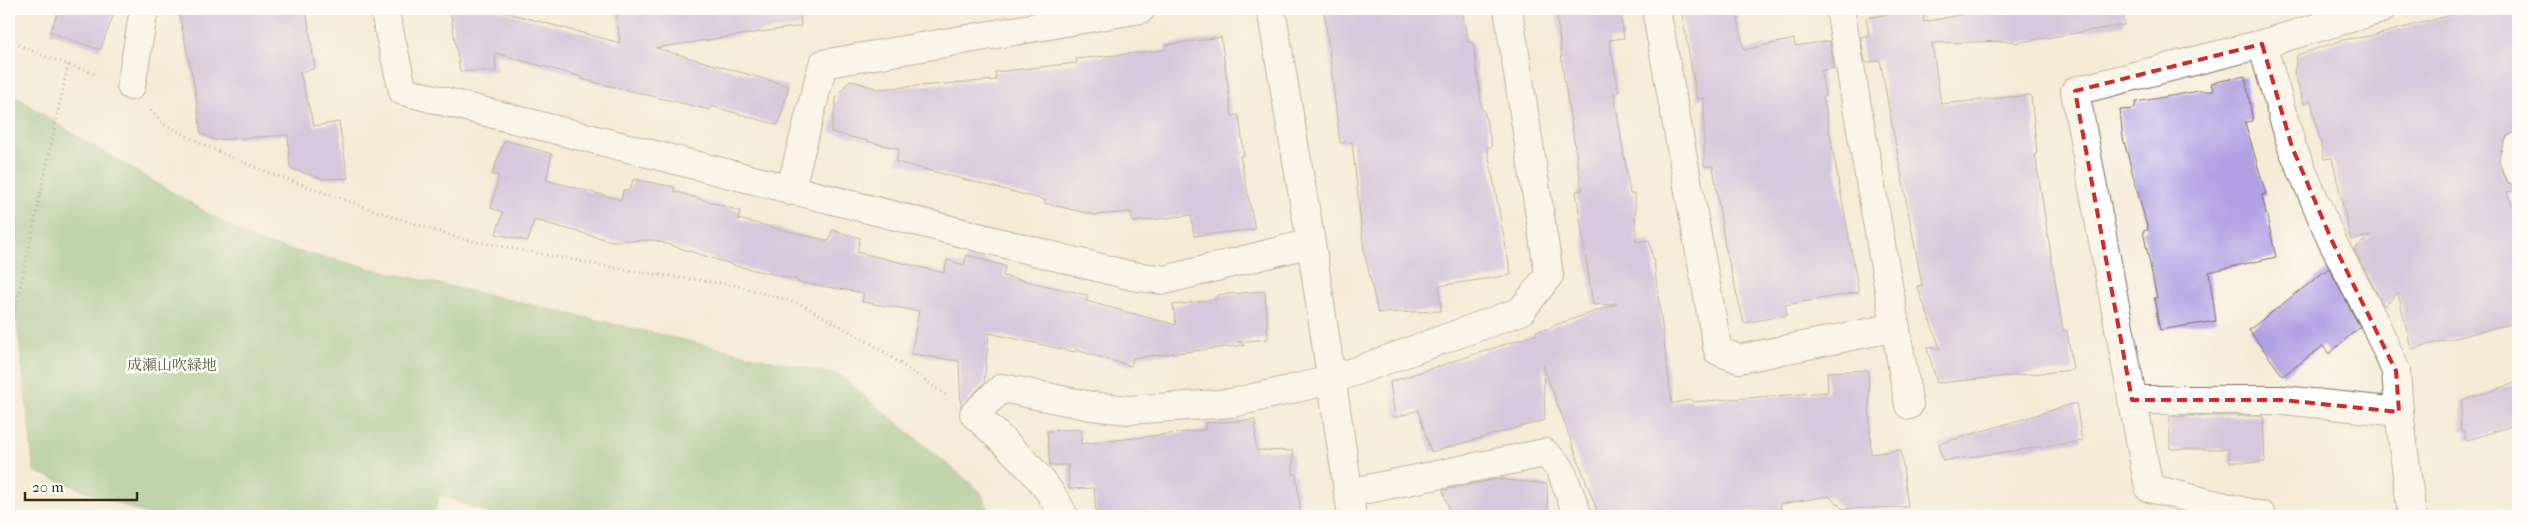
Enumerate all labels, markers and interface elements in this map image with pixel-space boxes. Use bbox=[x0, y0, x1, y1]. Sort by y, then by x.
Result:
park label: 成瀬山吹緑地 bbox=[127, 356, 217, 374]
scale bar bbox=[25, 470, 138, 502]
text: 20 m bbox=[32, 478, 64, 496]

